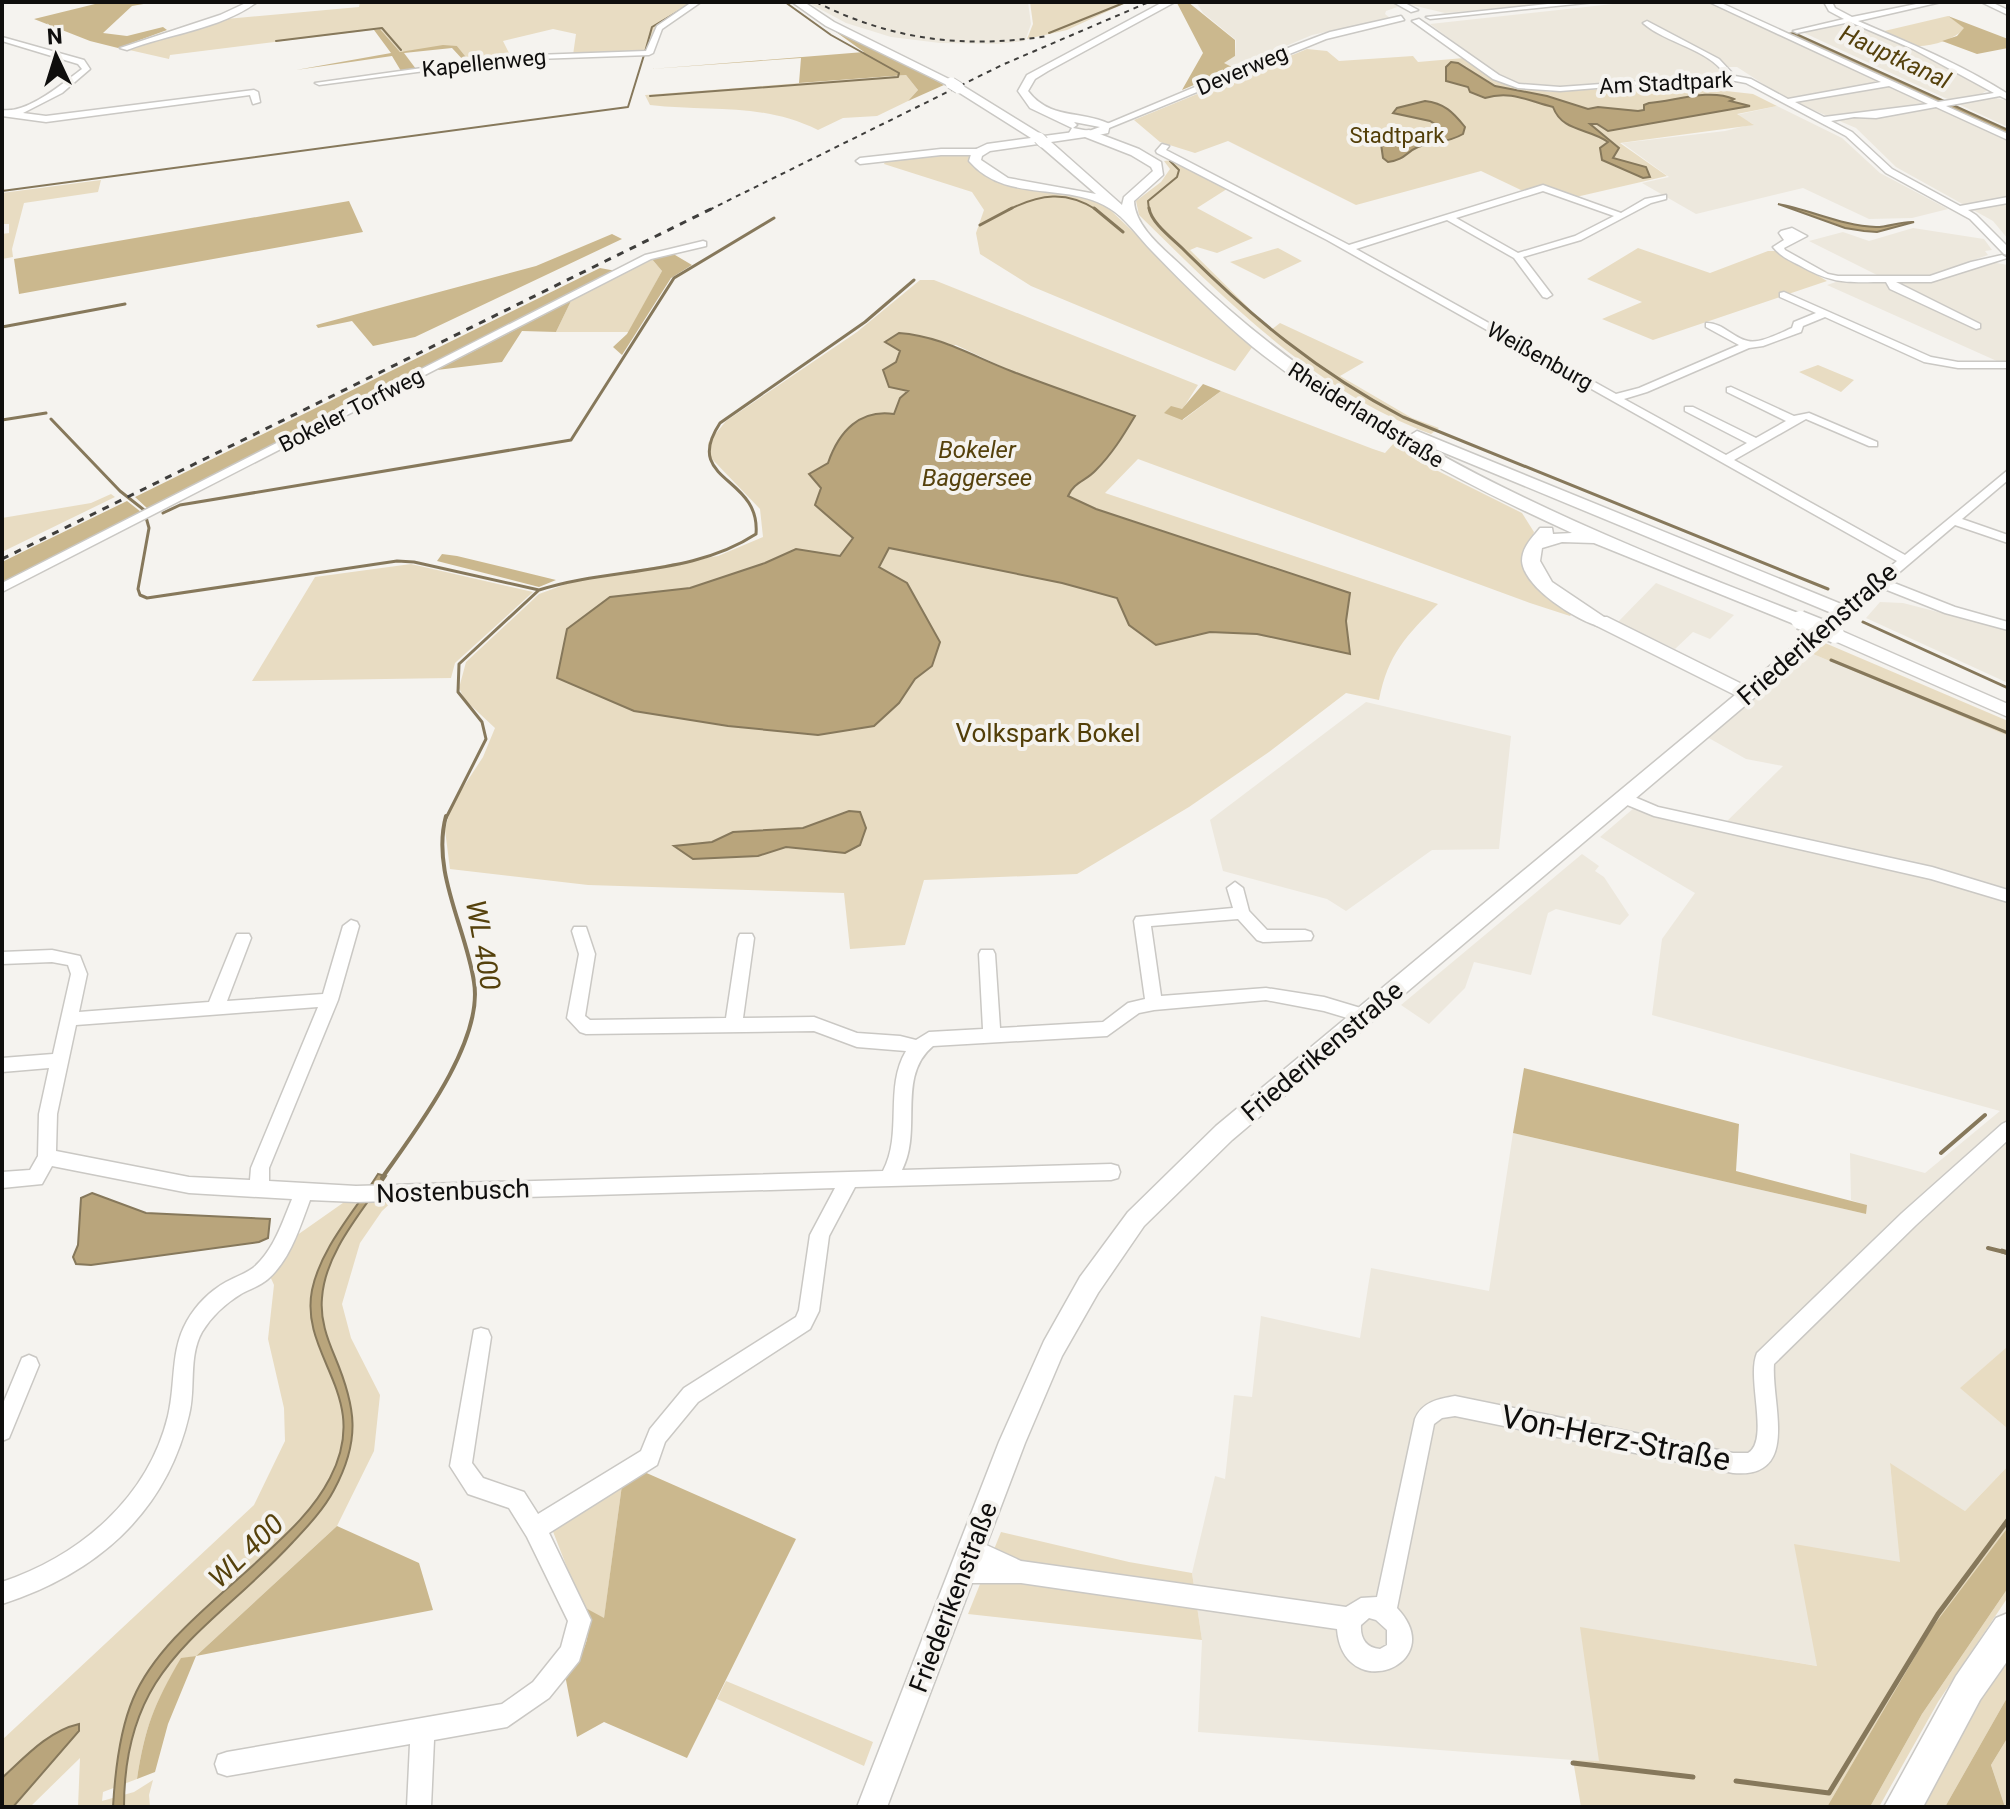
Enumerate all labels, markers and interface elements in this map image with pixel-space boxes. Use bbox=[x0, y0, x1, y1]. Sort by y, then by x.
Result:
north arrow bbox=[16, 16, 96, 96]
water label: Hauptkanal bbox=[1835, 19, 1955, 95]
text: N bbox=[46, 24, 63, 50]
street label: Deverweg bbox=[1193, 40, 1291, 100]
street label: Kapellenweg bbox=[421, 44, 547, 82]
street label: Am Stadtpark bbox=[1599, 67, 1734, 99]
park label: Stadtpark bbox=[1350, 123, 1445, 148]
street label: Weißenburg bbox=[1483, 317, 1597, 395]
street label: Rheiderlandstraße bbox=[1284, 357, 1448, 473]
street label: Bokeler Torfweg bbox=[275, 363, 427, 457]
water label: Bokeler Baggersee bbox=[922, 436, 1032, 492]
street label: Friederikenstraße bbox=[1731, 557, 1903, 711]
park label: Volkspark Bokel bbox=[956, 718, 1140, 748]
water label: WL 400 bbox=[459, 897, 507, 993]
street label: Friederikenstraße bbox=[1235, 975, 1409, 1127]
street label: Nostenbusch bbox=[376, 1173, 530, 1209]
street label: Von-Herz-Straße bbox=[1498, 1397, 1734, 1479]
street label: Friederikenstraße bbox=[903, 1498, 1003, 1696]
water label: WL 400 bbox=[202, 1507, 290, 1595]

